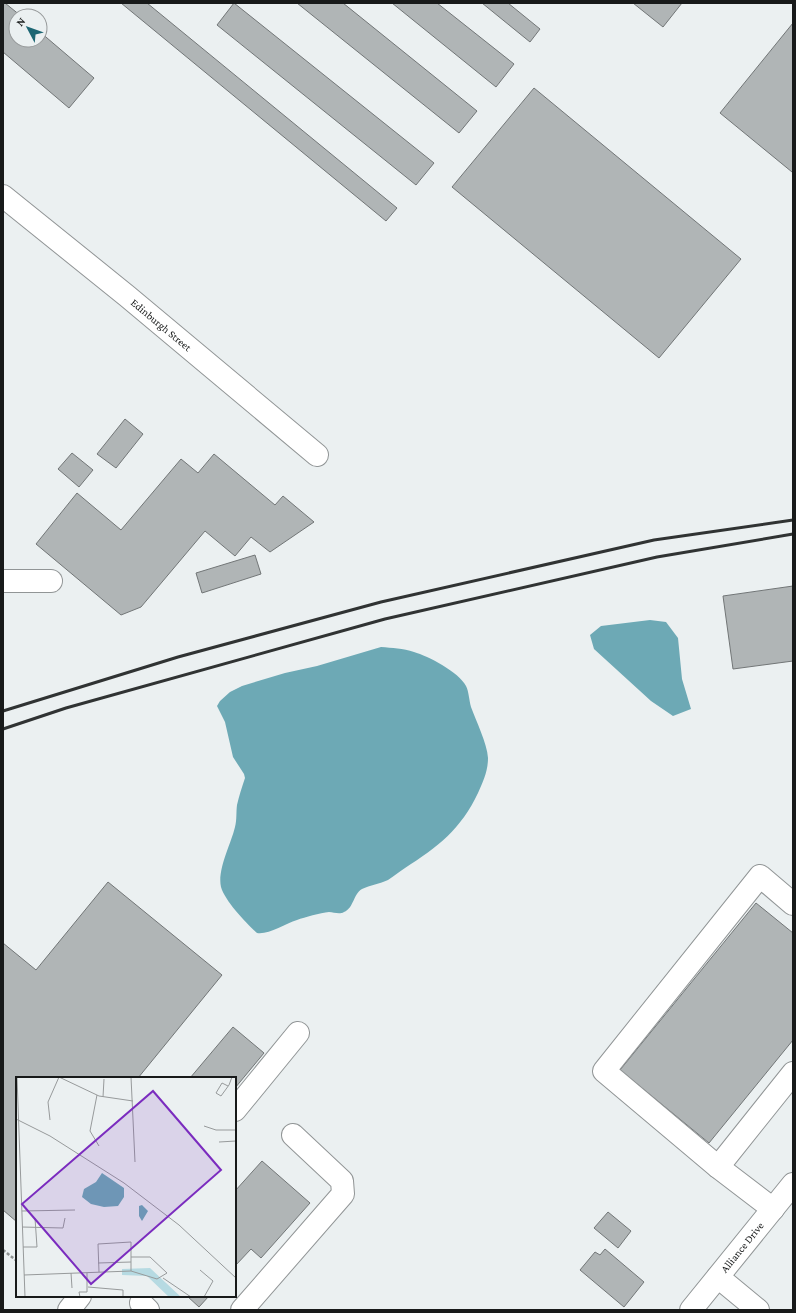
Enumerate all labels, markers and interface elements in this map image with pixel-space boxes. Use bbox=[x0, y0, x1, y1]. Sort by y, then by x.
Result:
north arrow bbox=[8, 8, 48, 48]
text: N bbox=[13, 14, 28, 28]
street label: Edinburgh Street bbox=[129, 296, 194, 354]
inset map bbox=[16, 1077, 236, 1297]
street label: Alliance Drive bbox=[718, 1219, 766, 1275]

